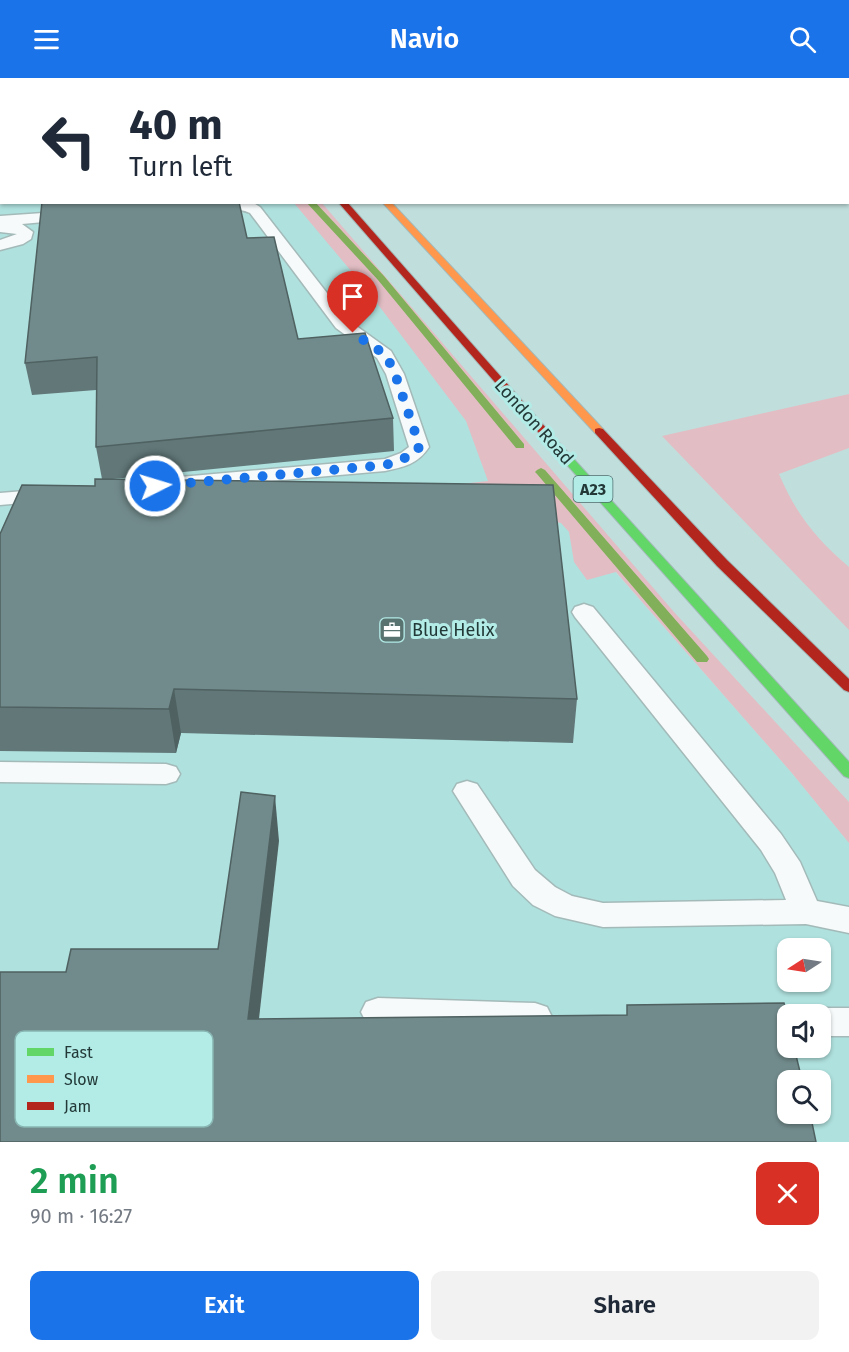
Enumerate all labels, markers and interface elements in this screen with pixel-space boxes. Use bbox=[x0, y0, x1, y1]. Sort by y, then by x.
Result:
icon: menu bbox=[30, 23, 63, 56]
text: Navio bbox=[390, 23, 459, 55]
icon: search bbox=[786, 23, 819, 56]
text: 40 m bbox=[129, 100, 223, 150]
icon: left bbox=[30, 102, 108, 180]
text: Turn left bbox=[129, 151, 232, 183]
pin bbox=[327, 271, 378, 333]
icon: arrive bbox=[336, 280, 369, 313]
street label: London Road bbox=[490, 375, 578, 469]
position arrow bbox=[123, 454, 187, 518]
road number: A23 bbox=[574, 476, 612, 502]
office icon: Blue Helix bbox=[377, 615, 407, 645]
place label: Blue Helix bbox=[412, 619, 495, 641]
north arrow bbox=[777, 938, 831, 992]
map controls bbox=[777, 938, 831, 1124]
button: sound bbox=[777, 1004, 831, 1058]
legend bbox=[15, 1031, 213, 1127]
text: Fast bbox=[64, 1043, 93, 1062]
text: Slow bbox=[64, 1070, 99, 1089]
button: search bbox=[777, 1070, 831, 1124]
text: Jam bbox=[64, 1097, 91, 1116]
text: 2 min bbox=[30, 1159, 119, 1203]
button: close bbox=[756, 1162, 819, 1225]
text: 90 m · 16:27 bbox=[30, 1204, 132, 1228]
button: Exit bbox=[30, 1271, 419, 1340]
button: Share bbox=[431, 1271, 819, 1340]

